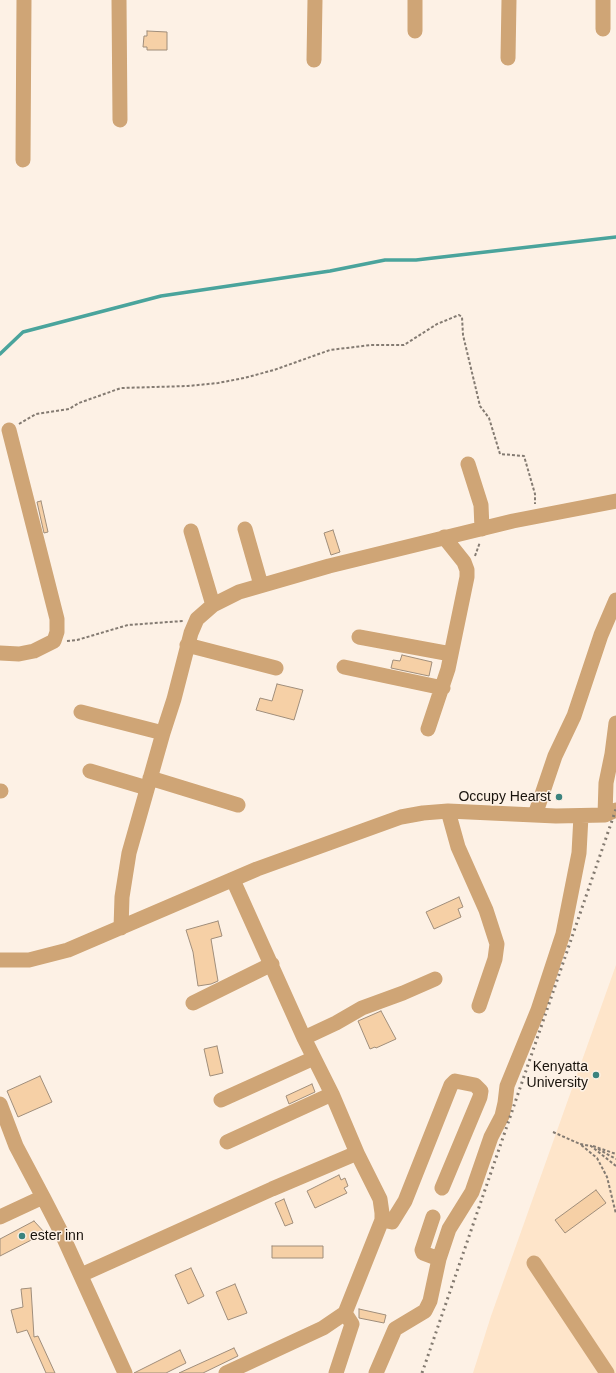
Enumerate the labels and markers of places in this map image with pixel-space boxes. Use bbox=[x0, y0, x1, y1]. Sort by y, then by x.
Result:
place label: Occupy Hearst bbox=[458, 789, 551, 805]
marker: Occupy Hearst bbox=[554, 792, 564, 802]
place label: Kenyatta University bbox=[527, 1059, 588, 1092]
marker: Kenyatta University bbox=[591, 1070, 601, 1080]
place label: ester inn bbox=[30, 1228, 84, 1244]
marker: ester inn bbox=[17, 1231, 27, 1241]

